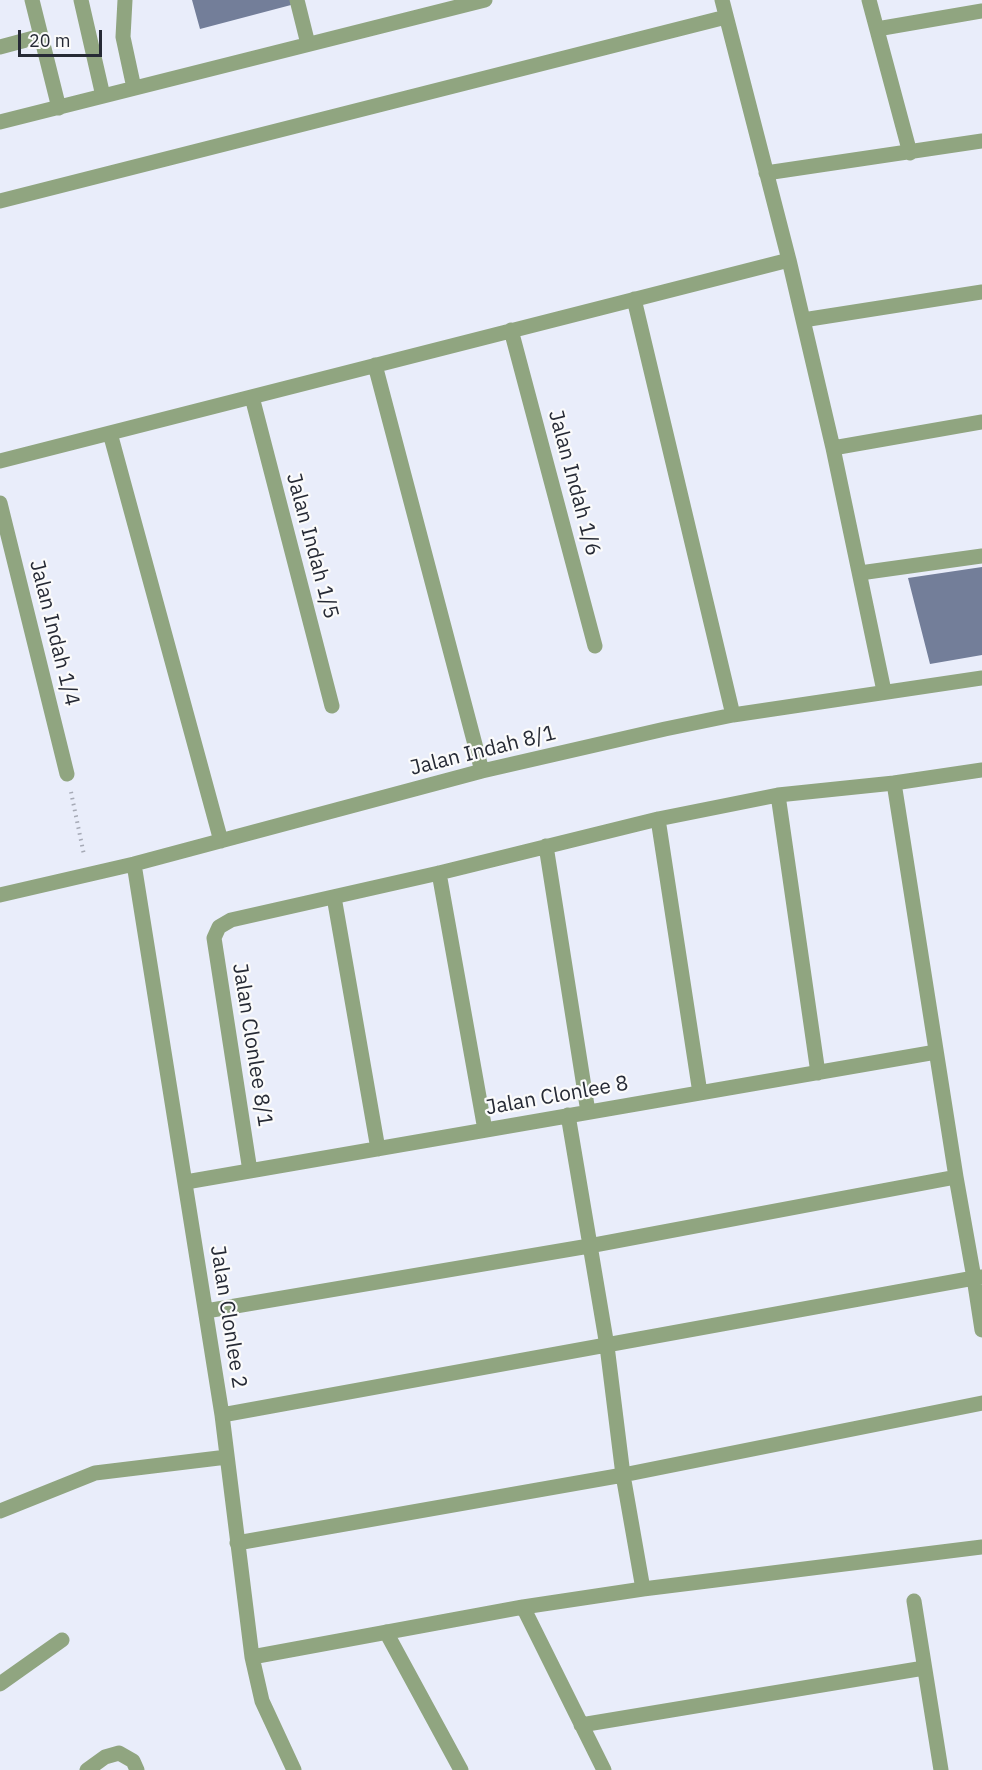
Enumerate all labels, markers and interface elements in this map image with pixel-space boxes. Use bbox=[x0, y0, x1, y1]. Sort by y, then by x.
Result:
scale bar bbox=[21, 18, 105, 56]
text: 20 m bbox=[29, 29, 71, 52]
street label: Jalan Indah 1/6 bbox=[542, 407, 606, 559]
street label: Jalan Indah 1/5 bbox=[280, 470, 344, 622]
street label: Jalan Indah 1/4 bbox=[24, 557, 84, 709]
street label: Jalan Indah 8/1 bbox=[407, 721, 559, 781]
street label: Jalan Clonlee 8/1 bbox=[227, 961, 277, 1129]
street label: Jalan Clonlee 8 bbox=[484, 1071, 630, 1121]
street label: Jalan Clonlee 2 bbox=[204, 1244, 252, 1390]

